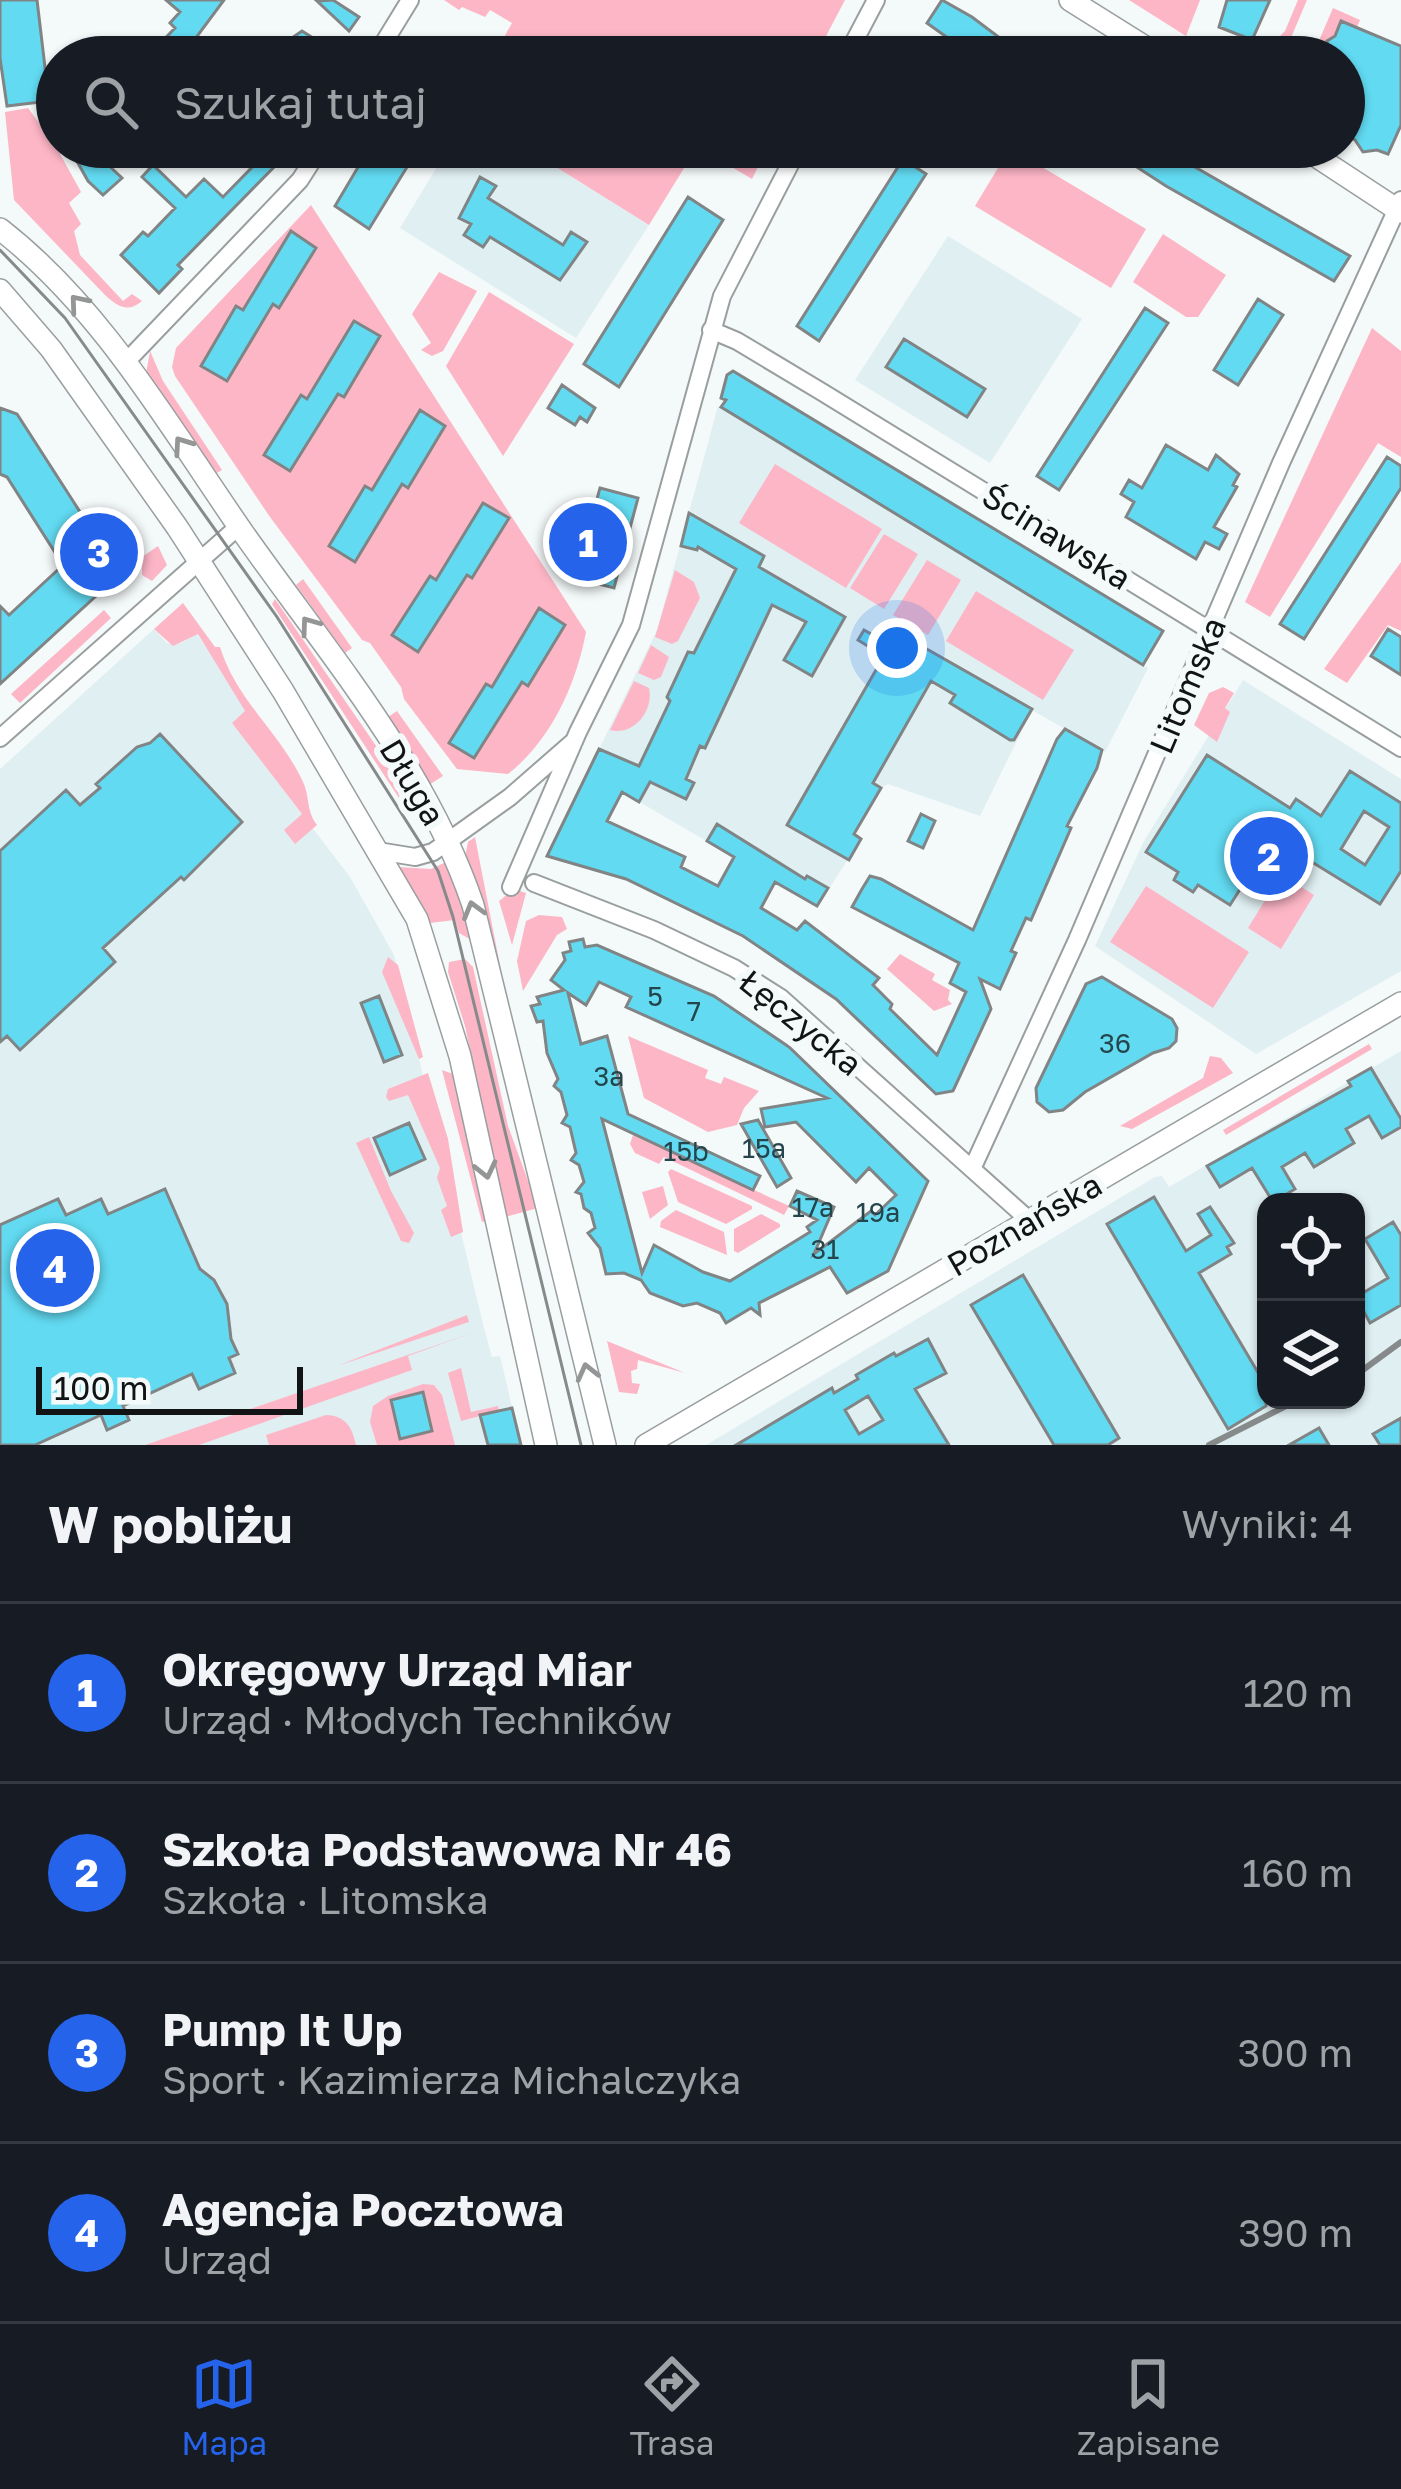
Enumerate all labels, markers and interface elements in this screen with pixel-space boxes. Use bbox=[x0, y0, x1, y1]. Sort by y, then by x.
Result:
search box bbox=[36, 36, 1365, 168]
icon: search bbox=[78, 69, 144, 135]
text: Szukaj tutaj bbox=[174, 75, 427, 129]
one-way arrow bbox=[71, 295, 93, 317]
one-way arrow bbox=[174, 436, 196, 458]
street label: Ścinawska bbox=[976, 475, 1138, 597]
pin: 1 bbox=[549, 497, 627, 587]
pin: 3 bbox=[60, 507, 138, 597]
street label: Litomska bbox=[1141, 611, 1233, 759]
one-way arrow bbox=[301, 617, 323, 638]
your location bbox=[867, 618, 927, 678]
street label: Długa bbox=[372, 732, 454, 832]
pin: 2 bbox=[1230, 811, 1308, 901]
one-way arrow bbox=[463, 900, 488, 921]
street label: Łęczycka bbox=[732, 961, 870, 1083]
house number: 5 bbox=[647, 980, 663, 1012]
house number: 7 bbox=[687, 995, 701, 1027]
house number: 36 bbox=[1099, 1027, 1131, 1059]
house number: 3a bbox=[593, 1060, 625, 1092]
house number: 15a bbox=[742, 1132, 786, 1164]
house number: 15b bbox=[663, 1135, 709, 1167]
one-way arrow bbox=[472, 1159, 497, 1179]
street label: Poznańska bbox=[940, 1164, 1108, 1284]
house number: 17a bbox=[792, 1191, 834, 1223]
map controls bbox=[1257, 1193, 1365, 1409]
button: locate bbox=[1257, 1193, 1365, 1301]
house number: 19a bbox=[856, 1196, 900, 1228]
pin: 4 bbox=[16, 1223, 94, 1313]
house number: 31 bbox=[811, 1233, 839, 1265]
button: layers bbox=[1257, 1301, 1365, 1409]
scale bar bbox=[36, 1361, 303, 1414]
one-way arrow bbox=[576, 1363, 601, 1383]
text: 100 m bbox=[54, 1368, 148, 1407]
text: W pobliżu bbox=[48, 1493, 293, 1554]
text: Wyniki: 4 bbox=[1182, 1500, 1353, 1547]
text: Okręgowy Urząd Miar bbox=[162, 1642, 632, 1696]
text: 1 bbox=[77, 1669, 97, 1716]
text: 120 m bbox=[1243, 1669, 1353, 1716]
text: Urząd · Młodych Techników bbox=[162, 1696, 672, 1743]
text: Szkoła Podstawowa Nr 46 bbox=[162, 1822, 732, 1876]
text: 2 bbox=[75, 1849, 99, 1896]
text: 160 m bbox=[1242, 1849, 1353, 1896]
text: Szkoła · Litomska bbox=[162, 1876, 489, 1923]
text: Pump It Up bbox=[162, 2002, 402, 2056]
text: 3 bbox=[75, 2029, 99, 2076]
text: 300 m bbox=[1238, 2029, 1353, 2076]
text: Sport · Kazimierza Michalczyka bbox=[162, 2056, 741, 2103]
text: Agencja Pocztowa bbox=[162, 2182, 564, 2236]
text: 4 bbox=[75, 2209, 99, 2256]
text: 390 m bbox=[1238, 2209, 1353, 2256]
text: Urząd bbox=[162, 2236, 272, 2283]
tab: Mapa bbox=[181, 2351, 267, 2462]
tab: Trasa bbox=[629, 2351, 714, 2462]
tab: Zapisane bbox=[1077, 2351, 1220, 2462]

